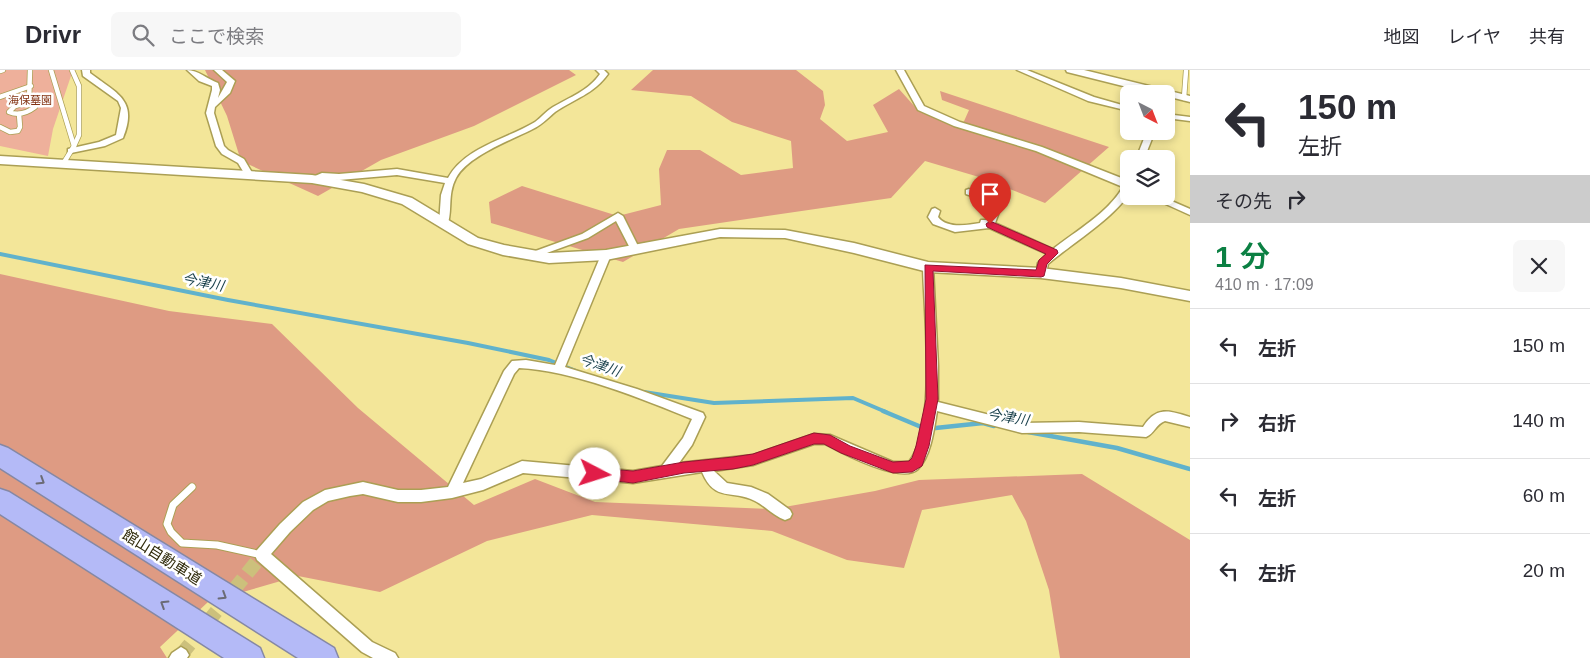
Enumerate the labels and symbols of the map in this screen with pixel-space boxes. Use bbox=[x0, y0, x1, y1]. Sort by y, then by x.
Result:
north arrow bbox=[1120, 85, 1175, 140]
park label: 海保墓園 bbox=[8, 94, 52, 106]
pin bbox=[969, 173, 1011, 224]
water label: 今津川 bbox=[181, 270, 227, 294]
water label: 今津川 bbox=[578, 351, 624, 380]
water label: 今津川 bbox=[986, 406, 1032, 428]
position arrow bbox=[568, 447, 620, 499]
one-way arrow bbox=[36, 475, 45, 484]
street label: 館山自動車道 bbox=[120, 526, 205, 588]
one-way arrow bbox=[218, 589, 227, 599]
one-way arrow bbox=[160, 600, 169, 610]

